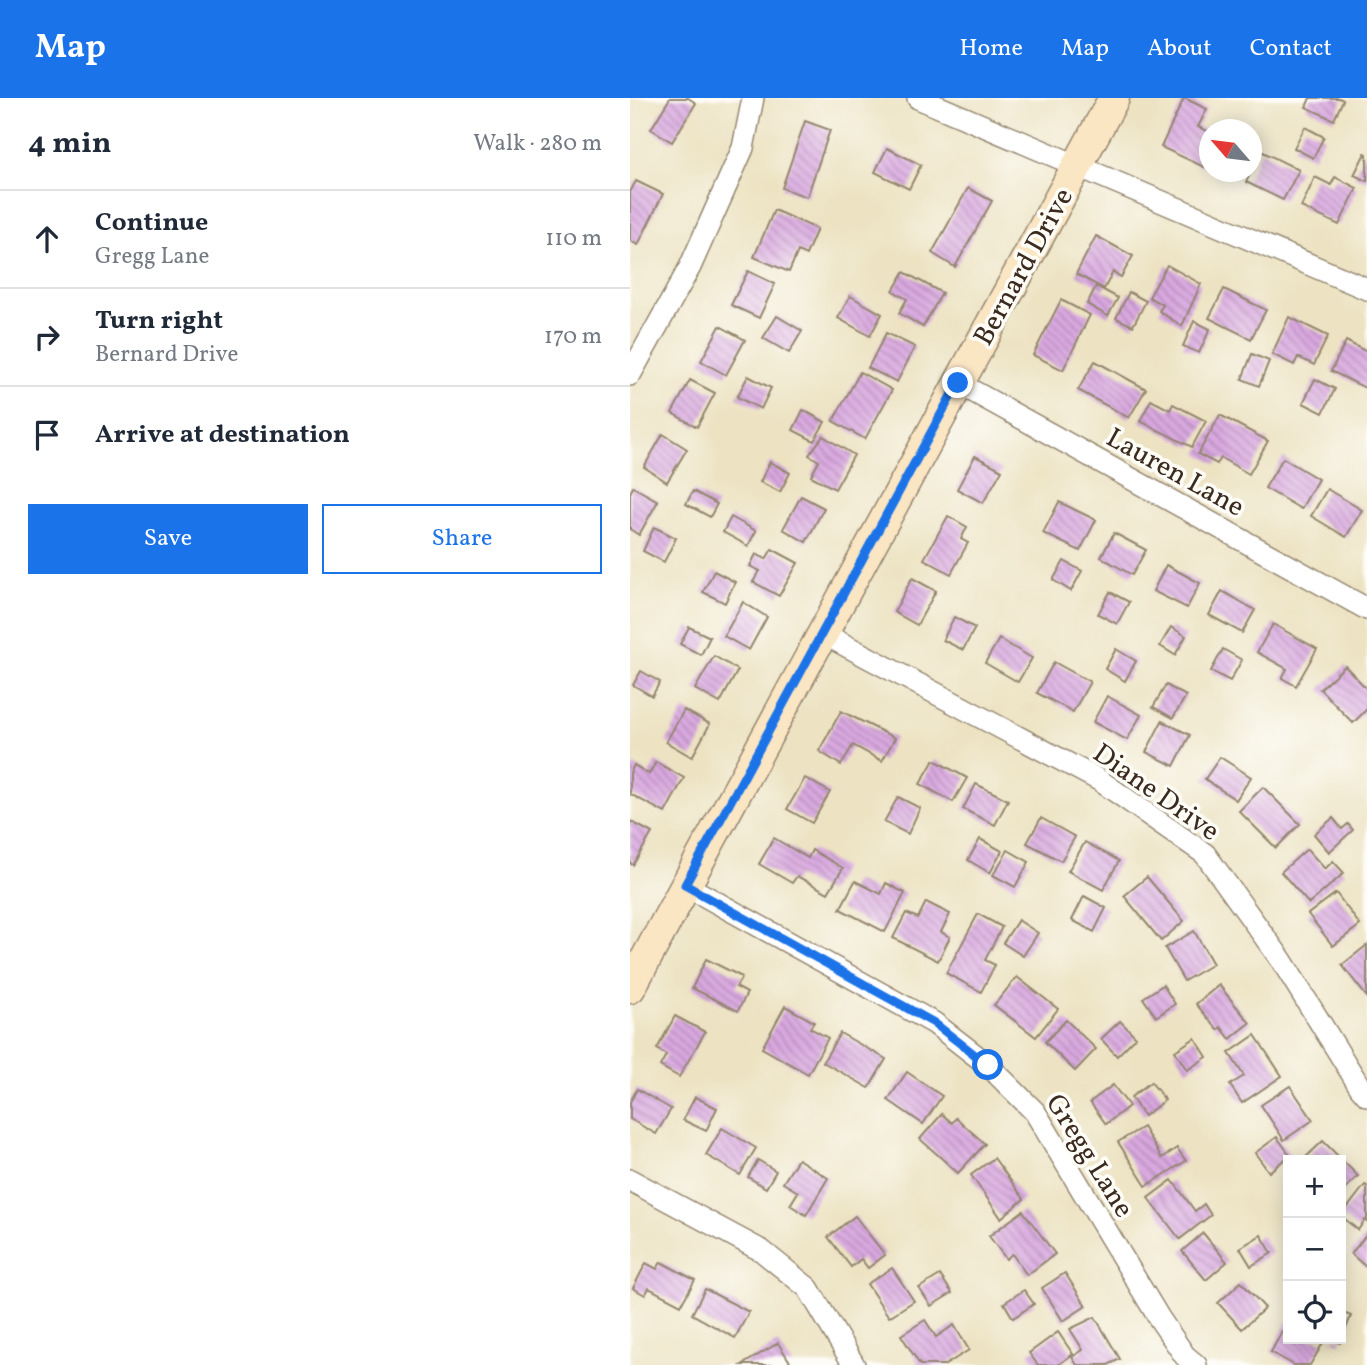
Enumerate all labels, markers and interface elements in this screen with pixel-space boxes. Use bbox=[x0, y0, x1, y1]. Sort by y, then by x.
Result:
text: Map bbox=[35, 26, 106, 72]
text: Home bbox=[959, 32, 1023, 66]
text: Map bbox=[1061, 32, 1109, 66]
text: About bbox=[1147, 32, 1212, 66]
text: Contact bbox=[1250, 32, 1332, 66]
north arrow bbox=[1199, 119, 1262, 182]
text: 4 min bbox=[28, 123, 112, 165]
text: Walk · 280 m bbox=[473, 128, 602, 160]
street label: Bernard Drive bbox=[965, 181, 1084, 353]
text: Continue bbox=[95, 205, 208, 241]
icon: ahead bbox=[28, 220, 66, 258]
text: 110 m bbox=[545, 223, 602, 255]
text: Gregg Lane bbox=[95, 241, 209, 273]
text: Turn right bbox=[95, 303, 223, 339]
icon: right bbox=[28, 318, 66, 356]
text: 170 m bbox=[544, 321, 602, 353]
text: Bernard Drive bbox=[95, 339, 238, 371]
route end bbox=[942, 367, 973, 398]
icon: arrive bbox=[28, 416, 66, 454]
text: Arrive at destination bbox=[95, 417, 350, 453]
street label: Lauren Lane bbox=[1099, 419, 1251, 527]
button: Save bbox=[28, 504, 308, 574]
button: Share bbox=[322, 504, 602, 574]
street label: Diane Drive bbox=[1084, 735, 1227, 851]
route start bbox=[972, 1049, 1003, 1080]
street label: Gregg Lane bbox=[1035, 1087, 1142, 1226]
map controls bbox=[1283, 1155, 1346, 1344]
button: + bbox=[1283, 1155, 1346, 1218]
button: − bbox=[1283, 1218, 1346, 1281]
button: locate bbox=[1283, 1281, 1346, 1344]

